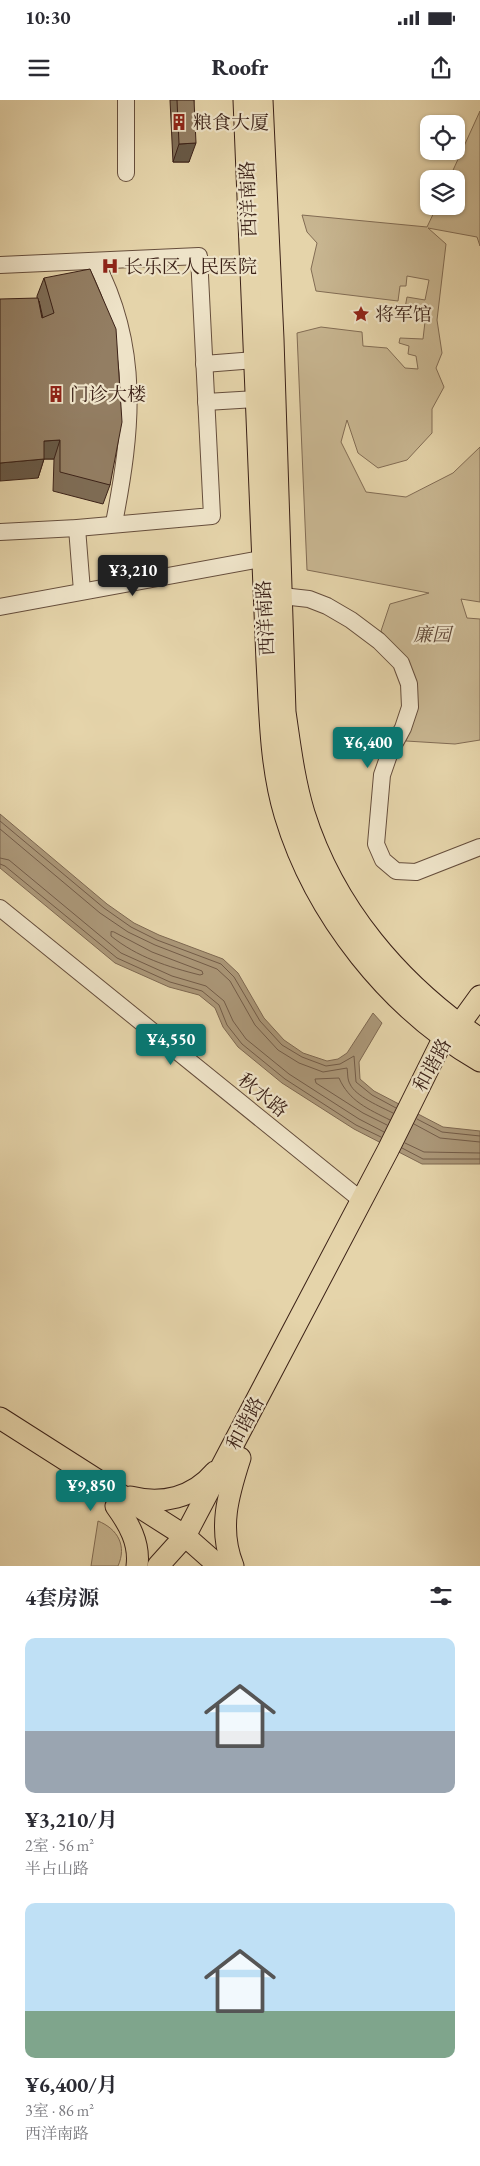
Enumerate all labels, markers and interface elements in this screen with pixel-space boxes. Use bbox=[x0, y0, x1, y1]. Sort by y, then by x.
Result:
text: 10:30 bbox=[25, 5, 71, 30]
text: Roofr bbox=[212, 53, 268, 82]
icon: menu bbox=[25, 54, 53, 82]
icon: share bbox=[427, 54, 455, 82]
place label: 粮食大厦 bbox=[193, 110, 269, 135]
building icon: 粮食大厦 bbox=[169, 112, 189, 132]
map controls bbox=[420, 115, 465, 215]
button: locate bbox=[420, 115, 465, 160]
street label: 西洋南路 bbox=[234, 161, 262, 237]
button: layers bbox=[420, 170, 465, 215]
place label: 长乐区人民医院 bbox=[124, 254, 257, 279]
hospital icon: 长乐区人民医院 bbox=[100, 256, 120, 276]
place label: 将军馆 bbox=[375, 302, 432, 327]
place icon: 将军馆 bbox=[351, 304, 371, 324]
place label: 门诊大楼 bbox=[70, 382, 146, 407]
building icon: 门诊大楼 bbox=[46, 384, 66, 404]
pin: ¥3,210 bbox=[92, 554, 174, 597]
text: ¥3,210 bbox=[109, 560, 157, 581]
street label: 西洋南路 bbox=[251, 579, 279, 657]
park label: 廉园 bbox=[413, 622, 454, 647]
pin: ¥6,400 bbox=[327, 726, 409, 769]
text: ¥6,400 bbox=[344, 732, 392, 753]
pin: ¥4,550 bbox=[130, 1024, 212, 1066]
text: ¥4,550 bbox=[147, 1029, 195, 1050]
street label: 和谐路 bbox=[407, 1034, 457, 1096]
street label: 秋水路 bbox=[233, 1067, 293, 1123]
street label: 和谐路 bbox=[221, 1392, 269, 1454]
pin: ¥9,850 bbox=[50, 1470, 132, 1512]
text: ¥9,850 bbox=[67, 1475, 115, 1496]
icon: filters bbox=[427, 1582, 455, 1610]
text: 4套房源 bbox=[25, 1584, 99, 1611]
icon: home bbox=[195, 1671, 285, 1761]
text: ¥3,210/月 bbox=[25, 1806, 118, 1833]
text: 2室 · 56 m² bbox=[25, 1835, 94, 1856]
text: 半占山路 bbox=[25, 1858, 89, 1879]
icon: home bbox=[195, 1936, 285, 2026]
text: ¥6,400/月 bbox=[25, 2071, 118, 2098]
text: 3室 · 86 m² bbox=[25, 2100, 94, 2121]
text: 西洋南路 bbox=[25, 2123, 89, 2144]

